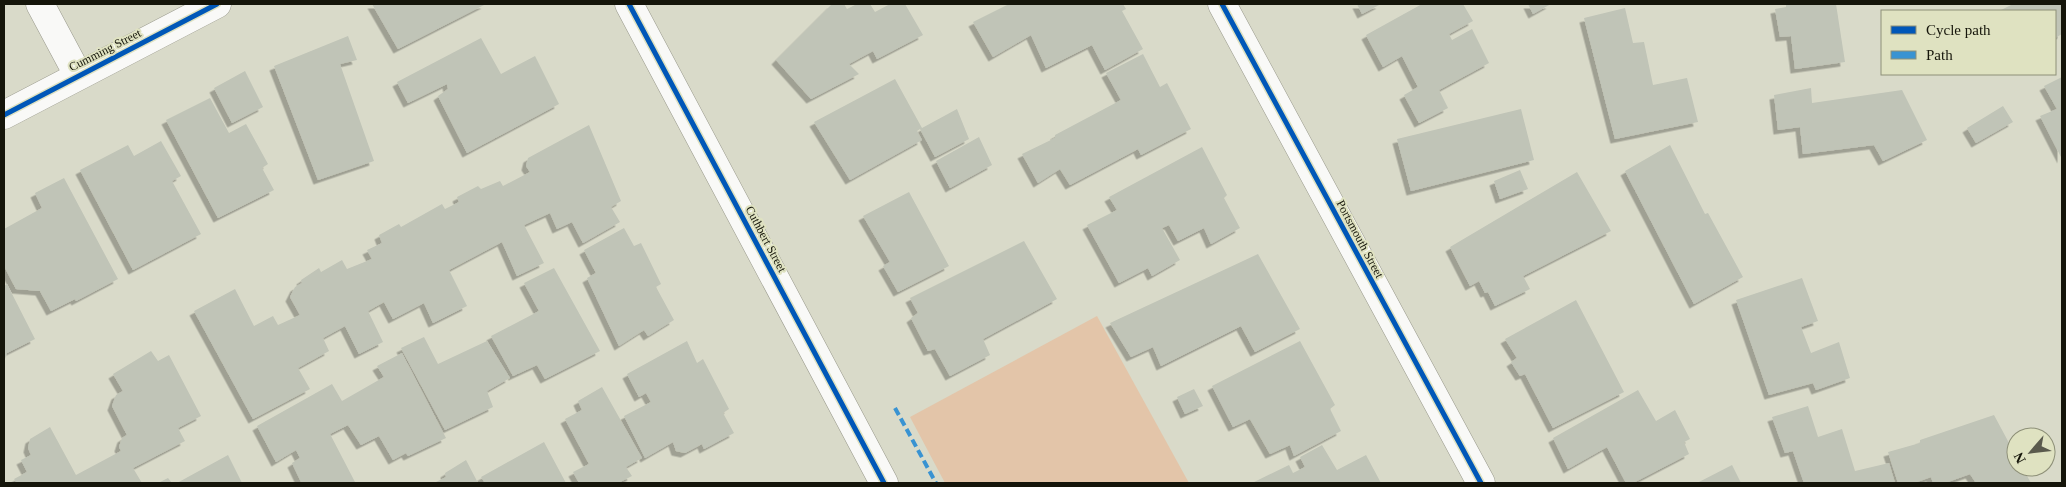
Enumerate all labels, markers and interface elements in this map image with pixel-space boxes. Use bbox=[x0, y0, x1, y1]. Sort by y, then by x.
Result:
legend bbox=[1881, 10, 2056, 75]
text: Cycle path bbox=[1926, 22, 1991, 38]
street label: Cumming Street bbox=[67, 26, 144, 74]
text: Path bbox=[1926, 47, 1953, 63]
street label: Portsmouth Street bbox=[1334, 198, 1387, 281]
street label: Cuthbert Street bbox=[743, 203, 790, 275]
north arrow bbox=[2006, 427, 2056, 477]
text: N bbox=[2011, 450, 2029, 466]

